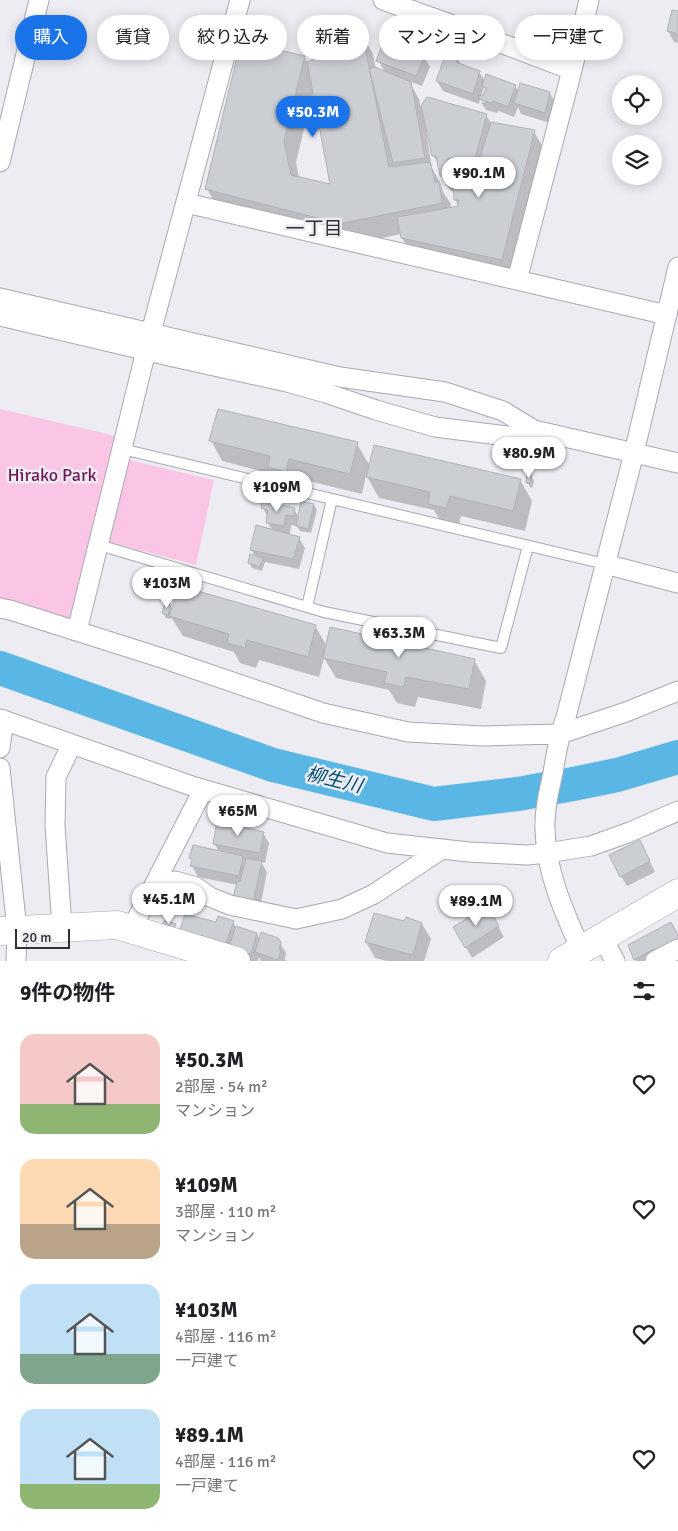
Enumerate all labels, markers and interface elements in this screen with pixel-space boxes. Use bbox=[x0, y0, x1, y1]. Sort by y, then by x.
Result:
chip: 購入 bbox=[15, 15, 87, 60]
chip: 賃貸 bbox=[97, 15, 169, 60]
chip: 絞り込み bbox=[179, 15, 287, 60]
chip: 新着 bbox=[297, 15, 369, 60]
chip: マンション bbox=[379, 15, 505, 60]
chip: 一戸建て bbox=[515, 15, 623, 60]
map controls bbox=[612, 75, 662, 185]
button: locate bbox=[612, 75, 662, 125]
pin: ¥50.3M bbox=[272, 96, 354, 138]
text: ¥50.3M bbox=[287, 102, 339, 122]
button: layers bbox=[612, 135, 662, 185]
pin: ¥90.1M bbox=[438, 156, 520, 199]
text: ¥90.1M bbox=[453, 163, 505, 183]
district label: 一丁目 bbox=[285, 217, 343, 241]
pin: ¥80.9M bbox=[488, 436, 570, 479]
text: ¥80.9M bbox=[503, 443, 555, 463]
park label: Hirako Park bbox=[7, 464, 97, 486]
pin: ¥109M bbox=[242, 470, 312, 513]
text: ¥109M bbox=[253, 477, 301, 497]
pin: ¥103M bbox=[132, 566, 202, 609]
text: ¥103M bbox=[143, 573, 191, 593]
pin: ¥63.3M bbox=[358, 616, 440, 659]
text: ¥63.3M bbox=[373, 623, 425, 643]
water label: 柳生川 bbox=[303, 761, 366, 799]
pin: ¥65M bbox=[208, 794, 268, 837]
text: ¥65M bbox=[218, 801, 258, 821]
pin: ¥45.1M bbox=[128, 882, 210, 925]
pin: ¥89.1M bbox=[435, 884, 517, 927]
text: ¥45.1M bbox=[143, 889, 195, 909]
text: ¥89.1M bbox=[450, 891, 502, 911]
scale bar bbox=[15, 926, 70, 949]
text: 20 m bbox=[22, 929, 51, 946]
icon: filters bbox=[630, 977, 658, 1005]
text: 9件の物件 bbox=[20, 980, 115, 1006]
text: ¥50.3M bbox=[175, 1047, 244, 1073]
icon: home bbox=[60, 1054, 120, 1114]
icon: heart bbox=[630, 1070, 658, 1098]
text: 2部屋 · 54 m² bbox=[175, 1077, 268, 1097]
text: マンション bbox=[175, 1101, 255, 1121]
text: ¥109M bbox=[175, 1172, 238, 1198]
icon: home bbox=[60, 1179, 120, 1239]
icon: heart bbox=[630, 1195, 658, 1223]
text: 3部屋 · 110 m² bbox=[175, 1202, 276, 1222]
text: マンション bbox=[175, 1226, 255, 1246]
text: ¥103M bbox=[175, 1297, 238, 1323]
icon: home bbox=[60, 1304, 120, 1364]
icon: heart bbox=[630, 1320, 658, 1348]
text: 4部屋 · 116 m² bbox=[175, 1327, 276, 1347]
text: 一戸建て bbox=[175, 1351, 239, 1371]
text: ¥89.1M bbox=[175, 1422, 244, 1448]
icon: home bbox=[60, 1429, 120, 1489]
icon: heart bbox=[630, 1445, 658, 1473]
text: 4部屋 · 116 m² bbox=[175, 1452, 276, 1472]
text: 一戸建て bbox=[175, 1476, 239, 1496]

